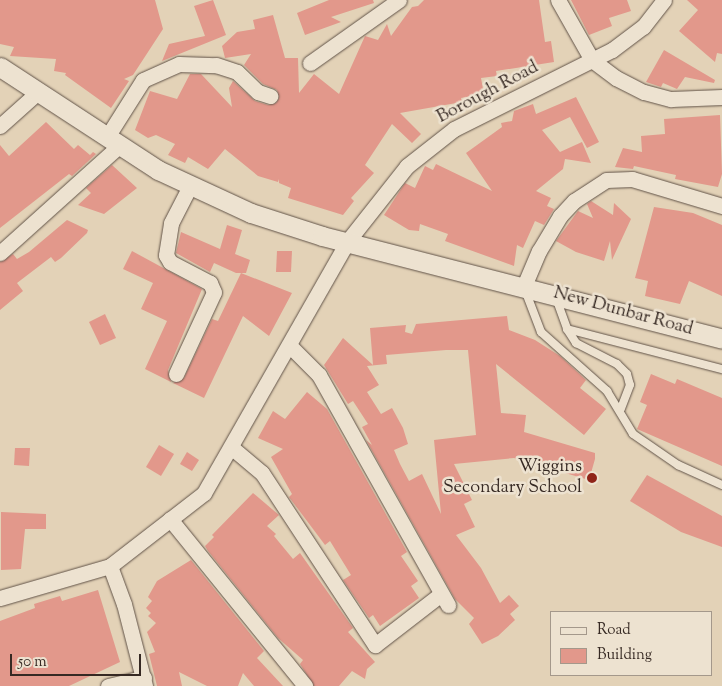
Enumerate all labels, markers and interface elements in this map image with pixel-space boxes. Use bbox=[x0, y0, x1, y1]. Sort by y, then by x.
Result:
street label: Borough Road bbox=[434, 57, 542, 129]
street label: New Dunbar Road bbox=[551, 283, 695, 341]
place label: Wiggins Secondary School bbox=[443, 457, 582, 499]
marker: Wiggins Secondary School bbox=[586, 472, 598, 484]
legend bbox=[550, 611, 712, 676]
text: Road bbox=[597, 620, 631, 641]
scale bar bbox=[12, 644, 144, 676]
text: Building bbox=[597, 645, 652, 666]
text: 50 m bbox=[18, 652, 47, 673]

